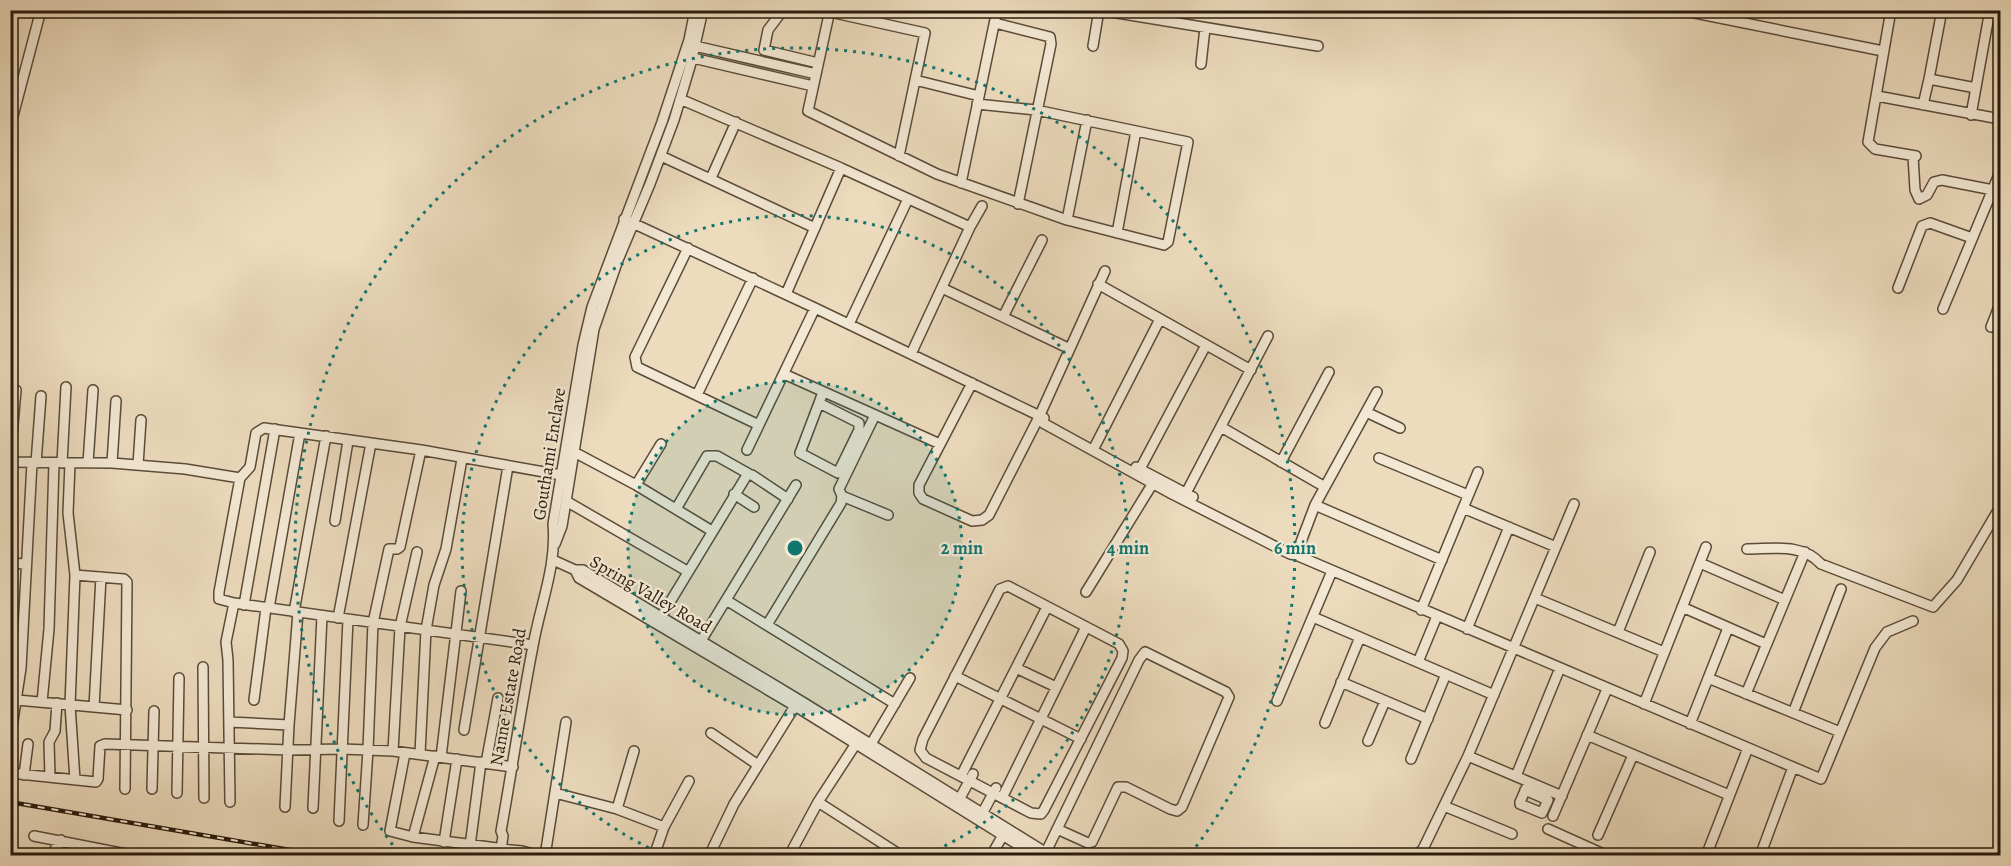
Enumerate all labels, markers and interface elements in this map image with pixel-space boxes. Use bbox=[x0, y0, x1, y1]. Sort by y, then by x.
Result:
street label: Gouthami Enclave bbox=[527, 386, 571, 522]
text: 2 min bbox=[941, 536, 983, 560]
text: 4 min bbox=[1107, 536, 1149, 560]
text: 6 min bbox=[1274, 536, 1316, 560]
centre of rings bbox=[785, 538, 805, 558]
street label: Spring Valley Road bbox=[586, 549, 717, 639]
street label: Nanne Estate Road bbox=[484, 626, 532, 768]

